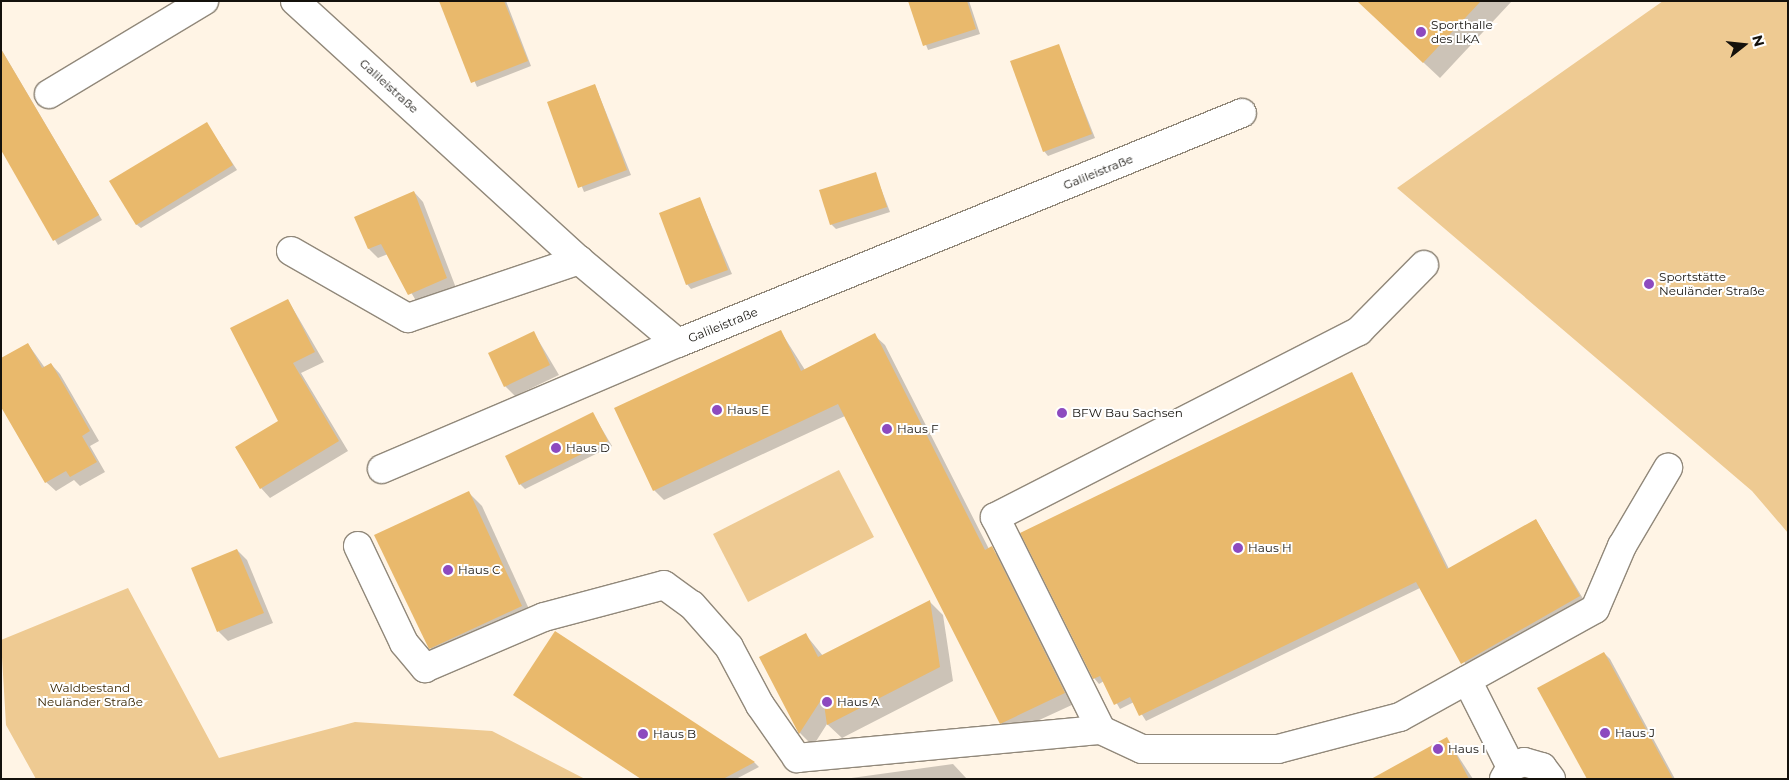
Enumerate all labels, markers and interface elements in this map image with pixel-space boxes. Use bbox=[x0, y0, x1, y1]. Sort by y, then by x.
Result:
place label: Sporthalle des LKA bbox=[1431, 18, 1493, 46]
north arrow bbox=[1719, 20, 1769, 70]
marker: Sporthalle des LKA bbox=[1415, 26, 1427, 38]
text: N bbox=[1748, 33, 1769, 49]
street label: Galileistraße bbox=[357, 56, 421, 116]
street label: Galileistraße bbox=[1061, 151, 1135, 193]
place label: Sportstätte Neuländer Straße bbox=[1659, 270, 1765, 298]
marker: Sportstätte Neuländer Straße bbox=[1643, 278, 1655, 290]
street label: Galileistraße bbox=[686, 304, 760, 346]
place label: Haus E bbox=[727, 403, 769, 417]
marker: Haus E bbox=[711, 404, 723, 416]
place label: BFW Bau Sachsen bbox=[1072, 406, 1183, 420]
marker: BFW Bau Sachsen bbox=[1056, 407, 1068, 419]
place label: Haus F bbox=[897, 422, 938, 436]
marker: Haus F bbox=[881, 423, 893, 435]
place label: Haus D bbox=[566, 441, 610, 455]
marker: Haus D bbox=[550, 442, 562, 454]
place label: Haus H bbox=[1248, 541, 1292, 555]
marker: Haus H bbox=[1232, 542, 1244, 554]
place label: Haus C bbox=[458, 563, 500, 577]
marker: Haus C bbox=[442, 564, 454, 576]
park label: Waldbestand Neuländer Straße bbox=[37, 681, 143, 709]
place label: Haus A bbox=[837, 695, 880, 709]
marker: Haus A bbox=[821, 696, 833, 708]
place label: Haus J bbox=[1615, 726, 1655, 740]
place label: Haus B bbox=[653, 727, 696, 741]
marker: Haus J bbox=[1599, 727, 1611, 739]
marker: Haus B bbox=[637, 728, 649, 740]
place label: Haus I bbox=[1448, 742, 1486, 756]
marker: Haus I bbox=[1432, 743, 1444, 755]

